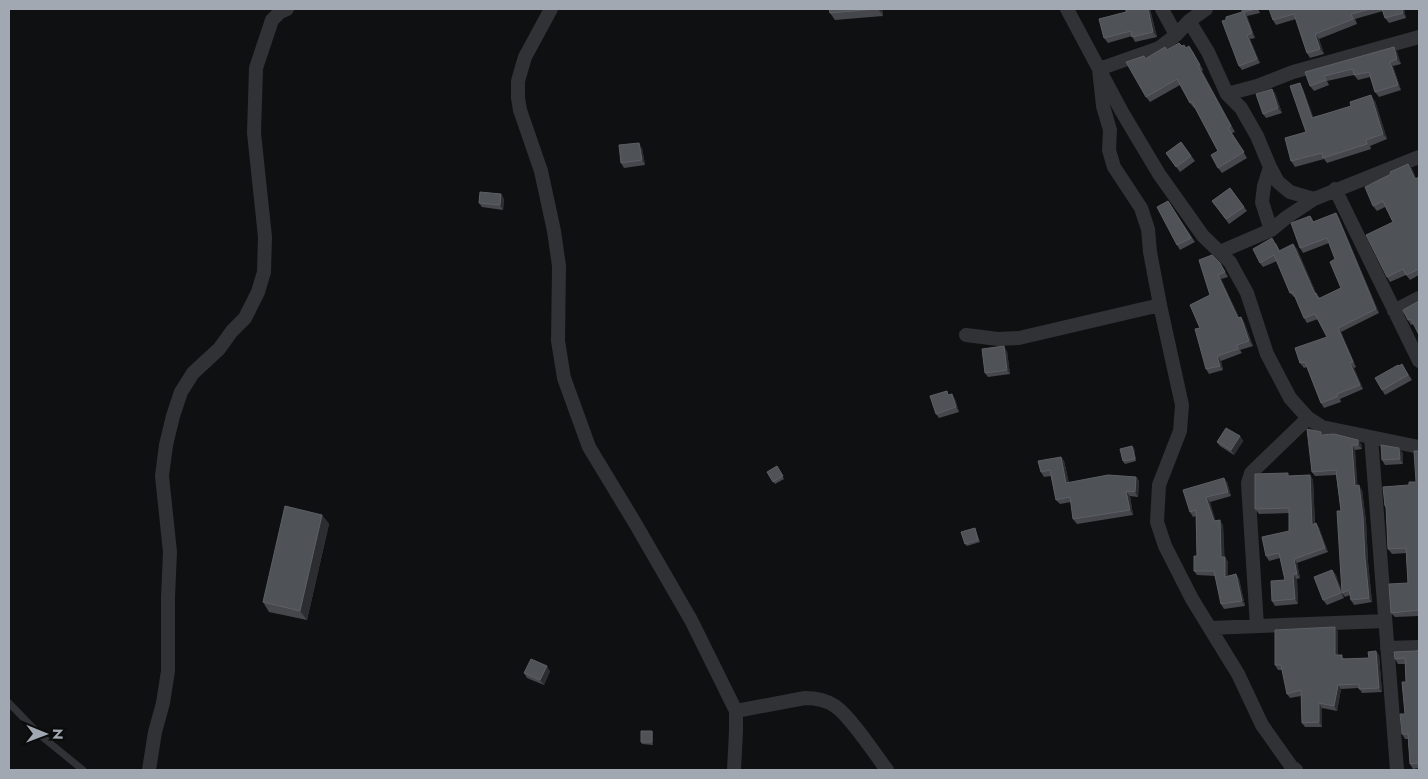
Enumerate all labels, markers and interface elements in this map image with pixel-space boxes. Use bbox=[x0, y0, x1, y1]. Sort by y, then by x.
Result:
north arrow bbox=[20, 709, 70, 759]
text: N bbox=[48, 728, 68, 740]

